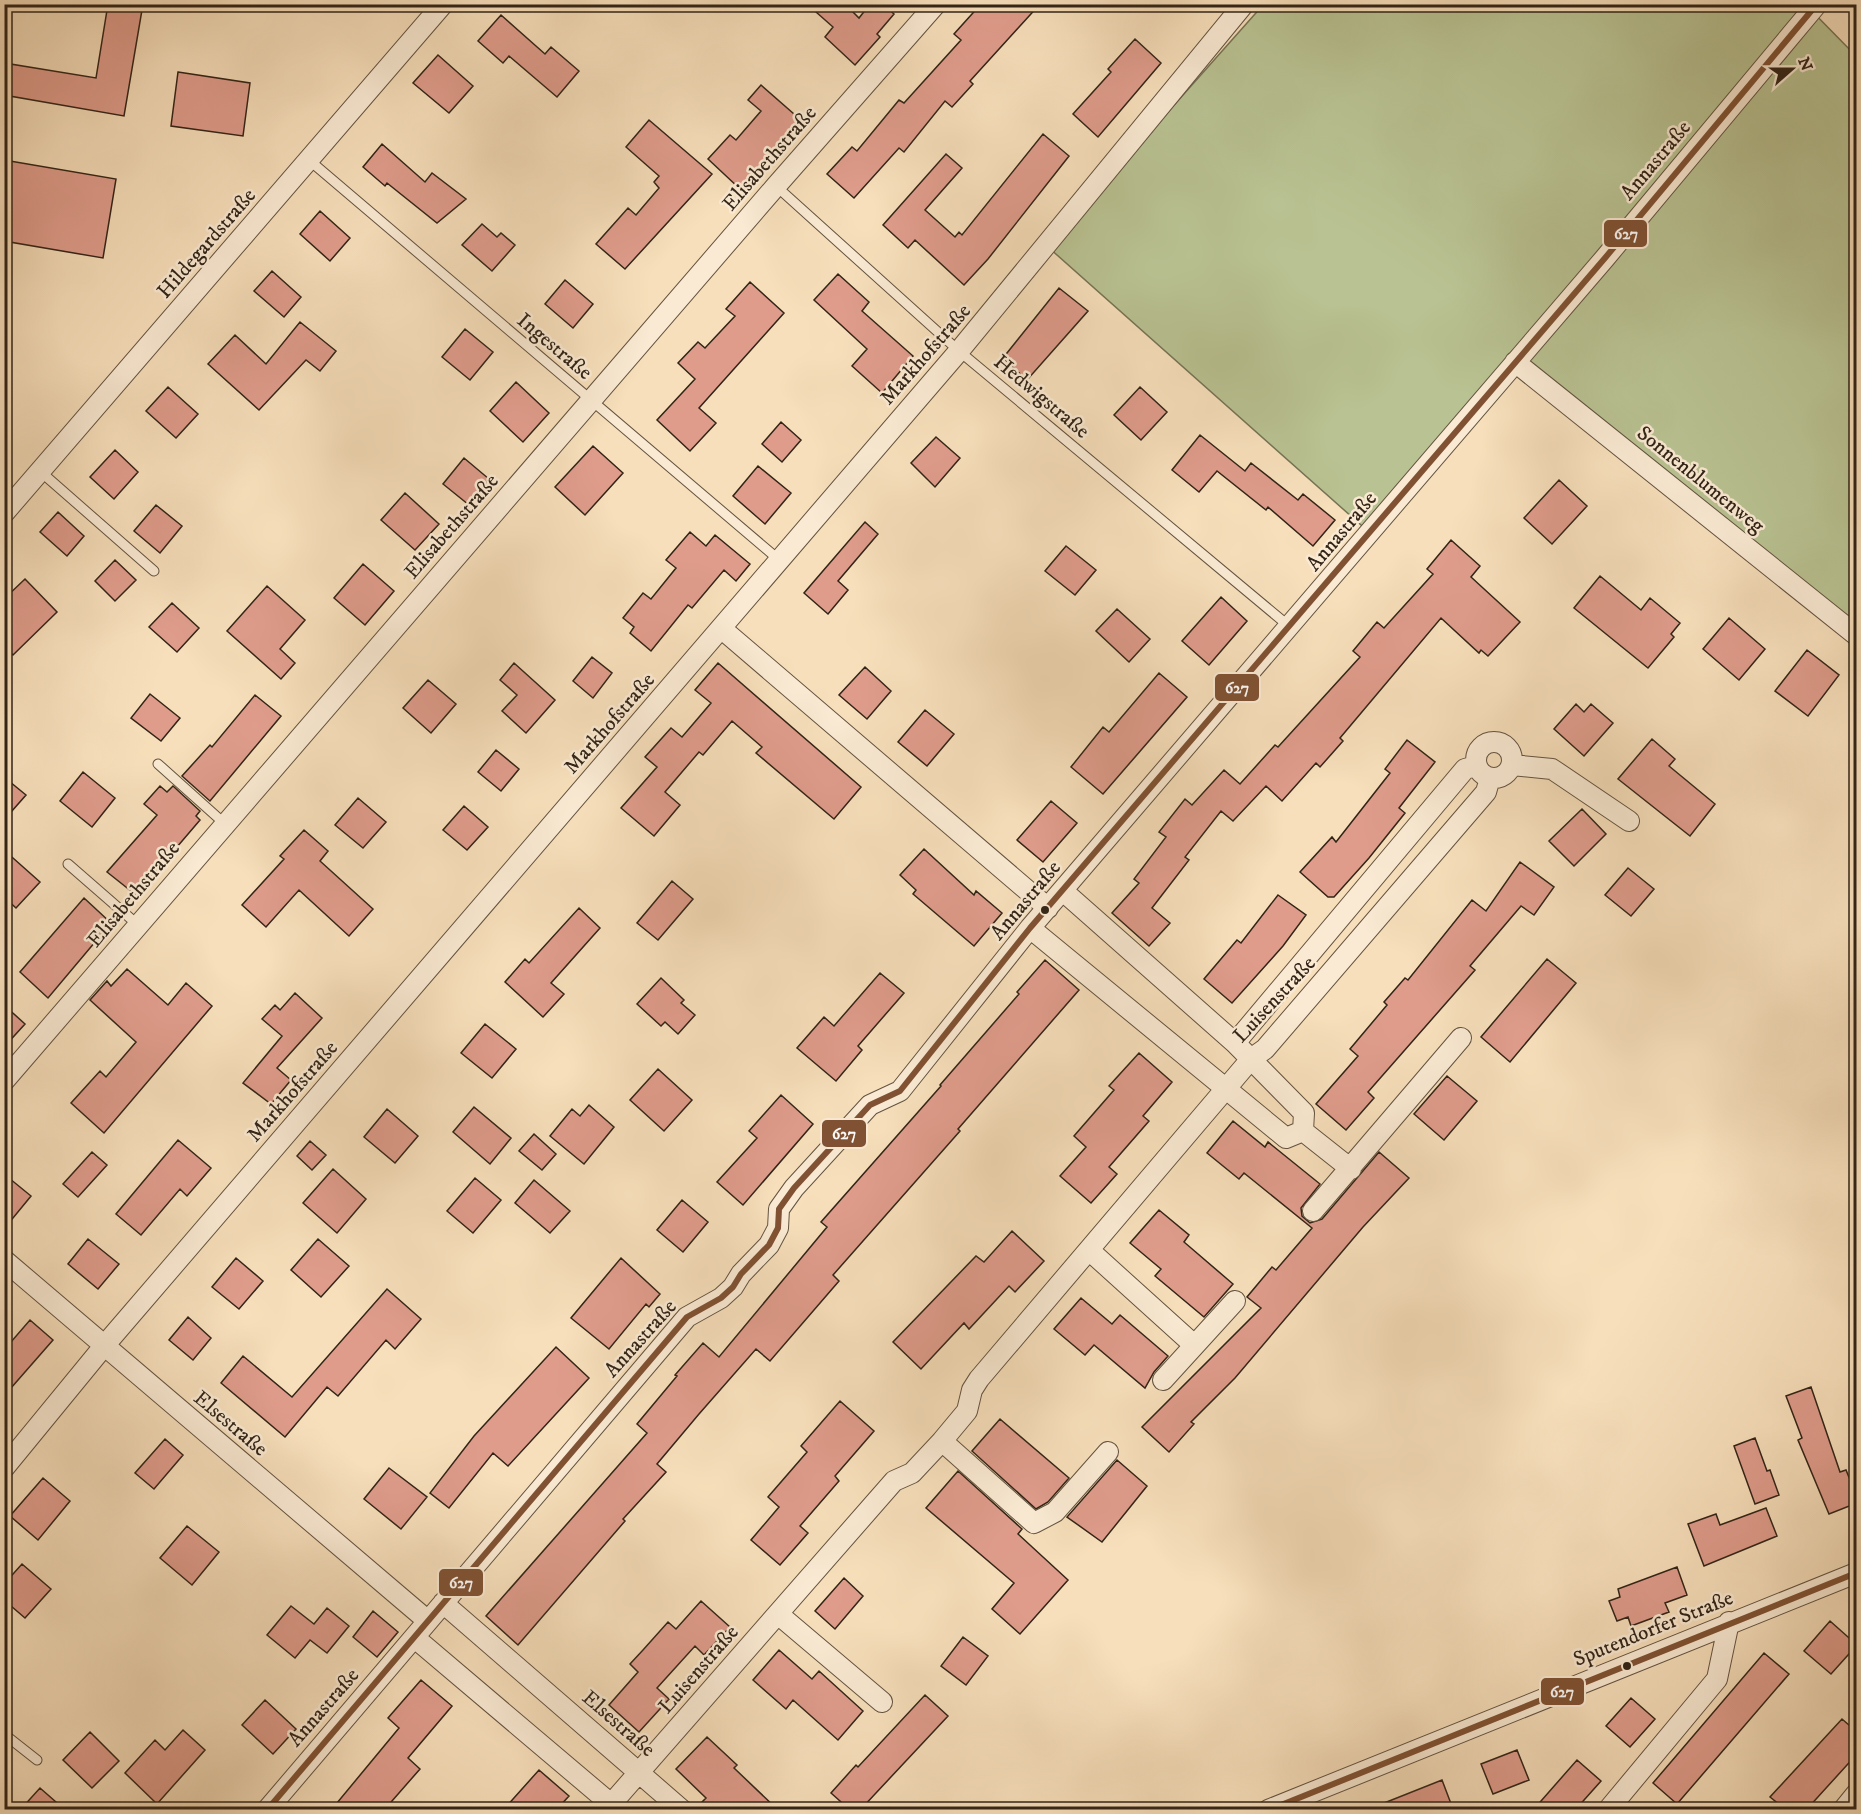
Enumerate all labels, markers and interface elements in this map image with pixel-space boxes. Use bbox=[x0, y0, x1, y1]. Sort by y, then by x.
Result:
north arrow bbox=[1762, 39, 1822, 99]
text: N bbox=[1793, 54, 1817, 74]
street label: Elisabethstraße bbox=[717, 101, 823, 216]
street label: Annastraße bbox=[1615, 115, 1697, 206]
street label: Hildegardstraße bbox=[152, 183, 262, 304]
line badge: 627 bbox=[1603, 219, 1648, 248]
text: 627 bbox=[1614, 224, 1638, 244]
street label: Markhofstraße bbox=[875, 298, 977, 411]
street label: Ingestraße bbox=[511, 308, 598, 386]
street label: Hedwigstraße bbox=[988, 349, 1095, 445]
street label: Sonnenblumenweg bbox=[1631, 420, 1770, 540]
street label: Elisabethstraße bbox=[399, 469, 505, 584]
street label: Annastraße bbox=[1301, 486, 1383, 577]
street label: Markhofstraße bbox=[559, 667, 661, 780]
line badge: 627 bbox=[1214, 673, 1260, 702]
text: 627 bbox=[1225, 678, 1249, 698]
street label: Elisabethstraße bbox=[82, 836, 186, 953]
street label: Annastraße bbox=[985, 855, 1067, 946]
unlabelled marker bbox=[1039, 904, 1051, 916]
street label: Luisenstraße bbox=[1228, 951, 1322, 1048]
street label: Markhofstraße bbox=[242, 1035, 344, 1148]
line badge: 627 bbox=[821, 1119, 867, 1148]
text: 627 bbox=[832, 1124, 856, 1144]
street label: Annastraße bbox=[599, 1294, 683, 1383]
street label: Elsestraße bbox=[188, 1385, 273, 1462]
line badge: 627 bbox=[438, 1568, 484, 1597]
text: 627 bbox=[449, 1573, 473, 1593]
street label: Sputendorfer Straße bbox=[1570, 1585, 1737, 1673]
street label: Luisenstraße bbox=[653, 1620, 745, 1719]
unlabelled marker bbox=[1621, 1660, 1633, 1672]
street label: Annastraße bbox=[282, 1663, 365, 1752]
line badge: 627 bbox=[1540, 1677, 1585, 1706]
text: 627 bbox=[1550, 1682, 1574, 1702]
street label: Elsestraße bbox=[576, 1685, 661, 1763]

